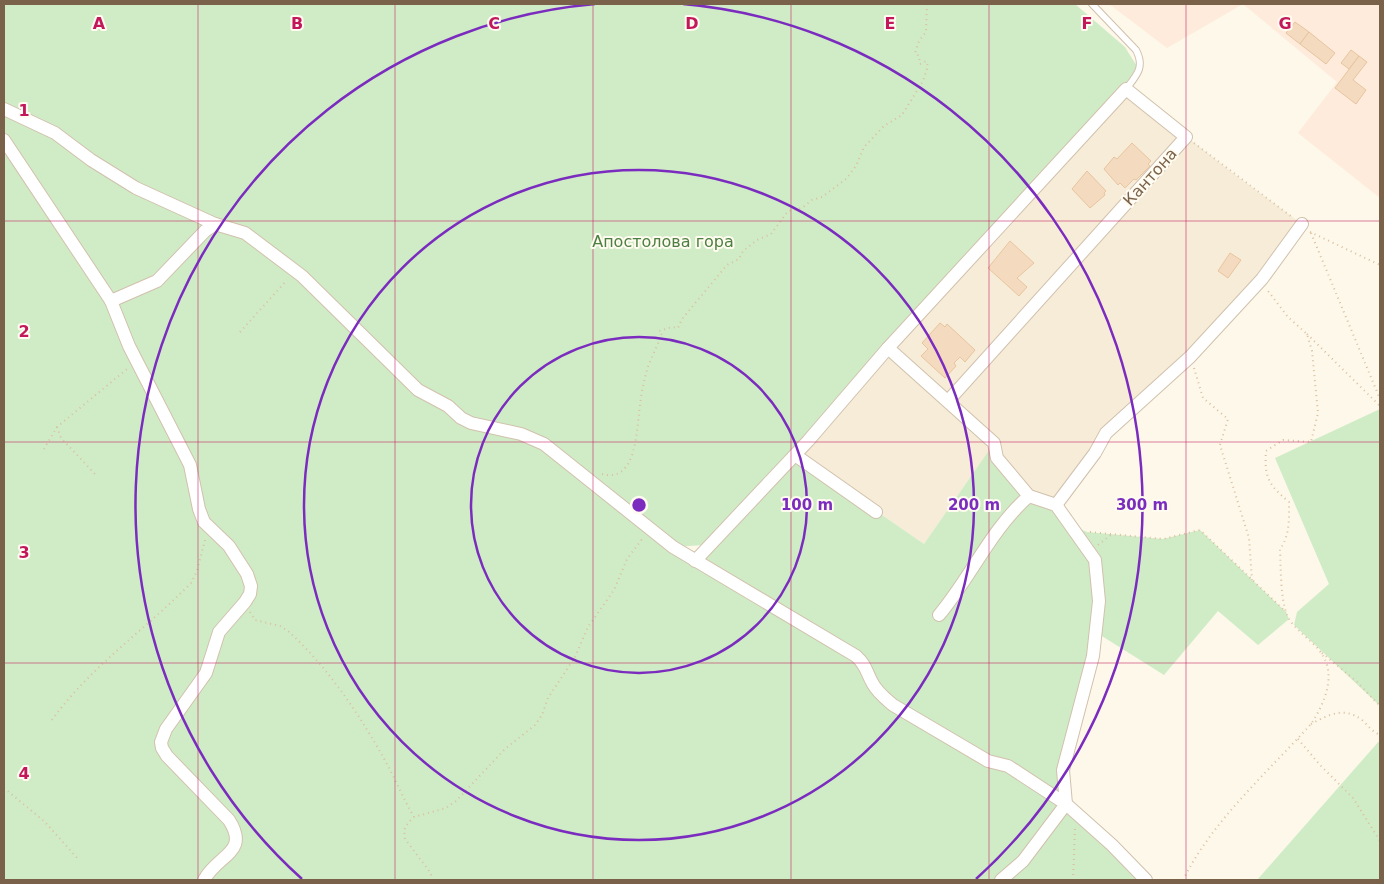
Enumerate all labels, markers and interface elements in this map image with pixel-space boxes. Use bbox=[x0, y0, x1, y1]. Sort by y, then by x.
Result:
text: A bbox=[93, 14, 106, 33]
text: B bbox=[291, 14, 303, 33]
text: C bbox=[488, 14, 500, 33]
text: D bbox=[685, 14, 699, 33]
text: E bbox=[885, 14, 895, 33]
text: F bbox=[1082, 14, 1092, 33]
text: G bbox=[1278, 14, 1292, 33]
text: 1 bbox=[18, 101, 30, 120]
street label: Кантона bbox=[1119, 144, 1181, 210]
park label: Апостолова гора bbox=[592, 232, 734, 251]
text: 2 bbox=[18, 322, 30, 341]
centre of rings bbox=[630, 496, 648, 514]
text: 100 m bbox=[781, 496, 833, 514]
text: 200 m bbox=[948, 496, 1000, 514]
text: 300 m bbox=[1116, 496, 1168, 514]
text: 3 bbox=[18, 543, 30, 562]
text: 4 bbox=[18, 764, 30, 783]

